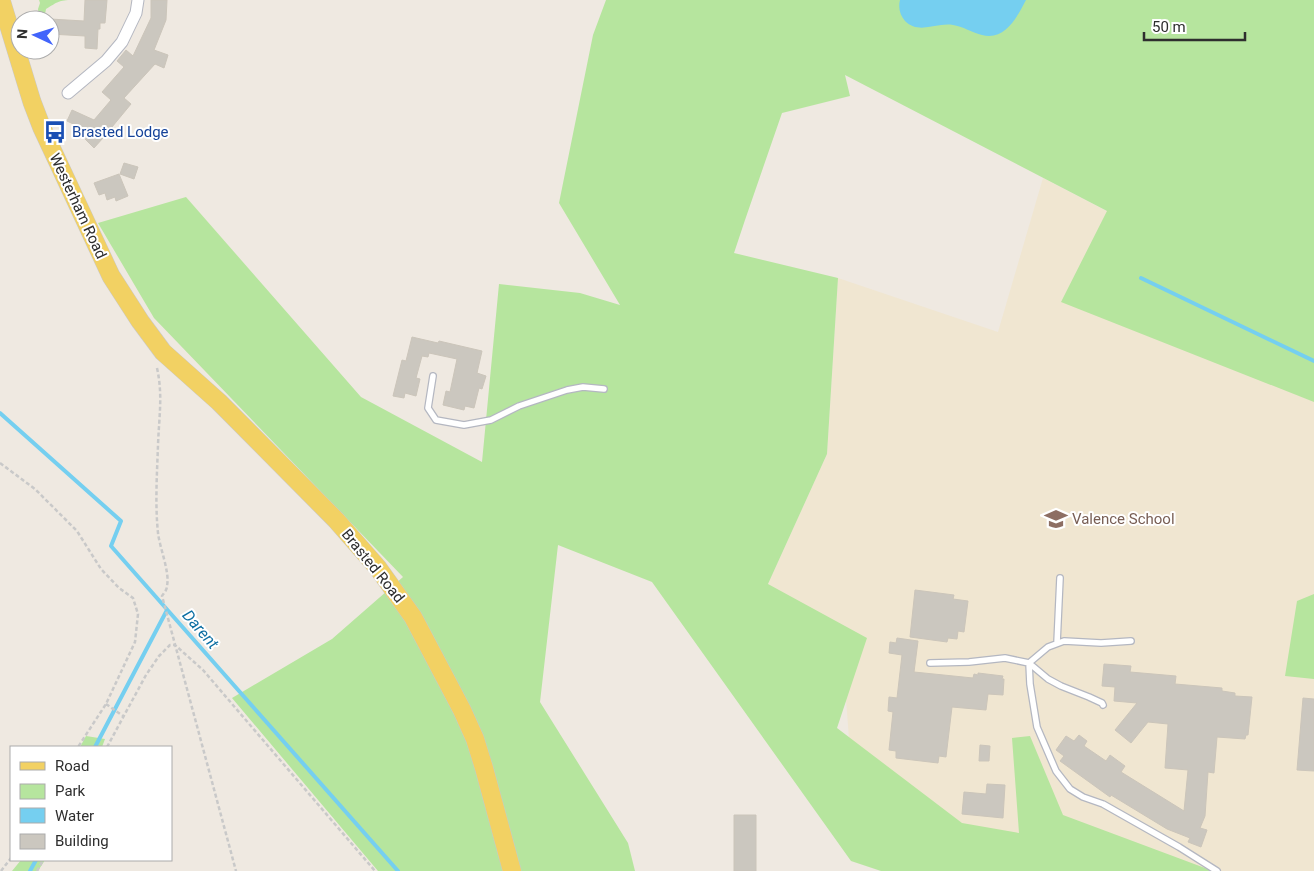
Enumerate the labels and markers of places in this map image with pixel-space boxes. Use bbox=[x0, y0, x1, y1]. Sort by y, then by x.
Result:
bus stop icon: Brasted Lodge bbox=[42, 119, 68, 145]
place label: Brasted Lodge bbox=[72, 123, 169, 141]
school or university icon: Valence School bbox=[1043, 506, 1069, 532]
place label: Valence School bbox=[1072, 510, 1175, 528]

